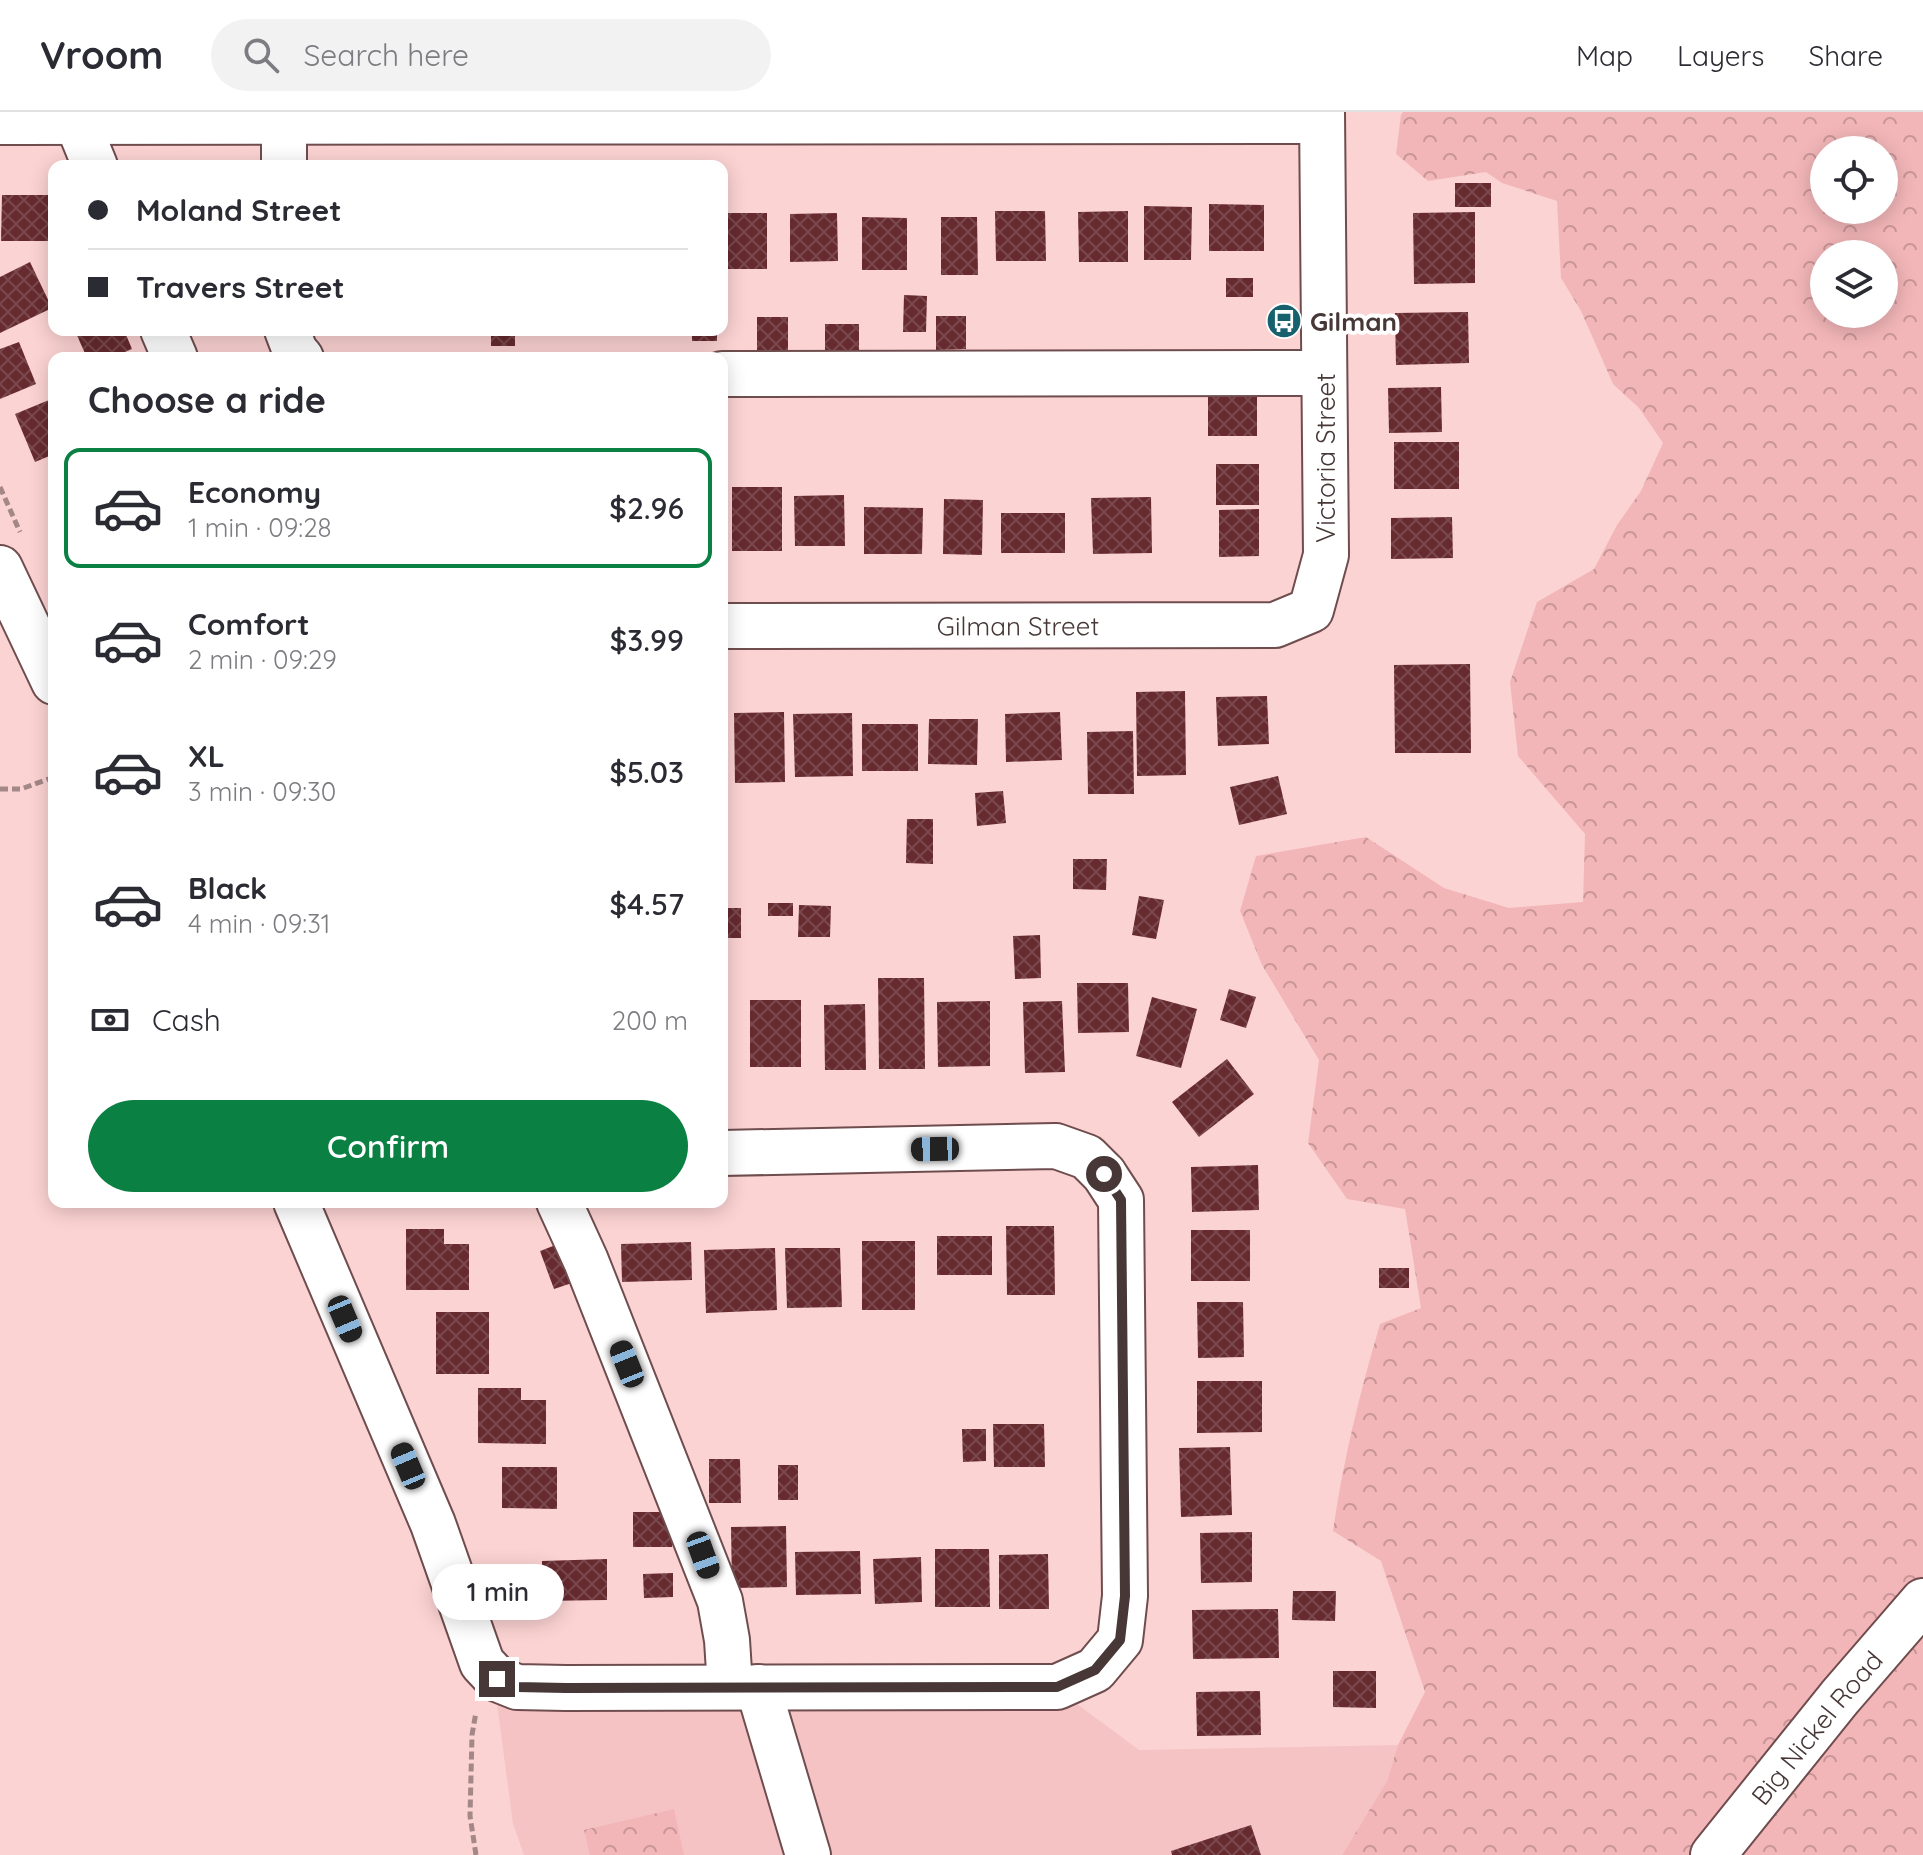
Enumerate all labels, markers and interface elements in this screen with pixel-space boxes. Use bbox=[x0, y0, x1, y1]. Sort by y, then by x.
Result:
search box bbox=[211, 19, 771, 91]
text: Vroom bbox=[40, 31, 163, 79]
icon: search bbox=[239, 33, 283, 77]
text: Search here bbox=[303, 36, 469, 74]
text: Map bbox=[1576, 38, 1633, 73]
text: Layers bbox=[1677, 38, 1764, 73]
text: Share bbox=[1808, 38, 1883, 73]
map controls bbox=[1810, 136, 1898, 328]
button: locate bbox=[1810, 136, 1898, 224]
text: Moland Street bbox=[136, 191, 342, 229]
button: layers bbox=[1810, 240, 1898, 328]
text: Travers Street bbox=[136, 268, 345, 306]
bus stop icon: Gilman bbox=[1265, 302, 1303, 340]
place label: Gilman bbox=[1310, 305, 1397, 338]
street label: Victoria Street bbox=[1309, 373, 1342, 543]
text: Choose a ride bbox=[88, 377, 326, 422]
icon: car bbox=[92, 472, 164, 544]
text: Economy bbox=[188, 473, 321, 511]
text: $2.96 bbox=[609, 489, 684, 527]
text: 1 min · 09:28 bbox=[188, 511, 332, 544]
icon: car bbox=[92, 604, 164, 676]
text: Comfort bbox=[188, 605, 309, 643]
street label: Gilman Street bbox=[937, 609, 1099, 642]
text: $3.99 bbox=[610, 621, 684, 659]
text: 2 min · 09:29 bbox=[188, 643, 337, 676]
icon: car bbox=[92, 736, 164, 808]
text: XL bbox=[188, 737, 225, 775]
text: $5.03 bbox=[610, 753, 684, 791]
text: 3 min · 09:30 bbox=[188, 775, 336, 808]
icon: car bbox=[92, 868, 164, 940]
text: Black bbox=[188, 869, 267, 907]
text: $4.57 bbox=[610, 885, 684, 923]
text: 4 min · 09:31 bbox=[188, 907, 330, 940]
icon: cash bbox=[88, 998, 132, 1042]
text: Cash bbox=[152, 1001, 221, 1039]
text: 200 m bbox=[612, 1004, 688, 1037]
button: Confirm bbox=[88, 1100, 688, 1192]
car bbox=[911, 1137, 959, 1161]
route start bbox=[1086, 1156, 1122, 1192]
car bbox=[325, 1292, 365, 1346]
car bbox=[607, 1337, 647, 1391]
car bbox=[388, 1439, 428, 1493]
car bbox=[684, 1528, 722, 1582]
callout: 1 min bbox=[431, 1563, 563, 1619]
text: 1 min bbox=[467, 1575, 529, 1608]
street label: Big Nickel Road bbox=[1744, 1644, 1889, 1811]
route end bbox=[479, 1661, 515, 1697]

